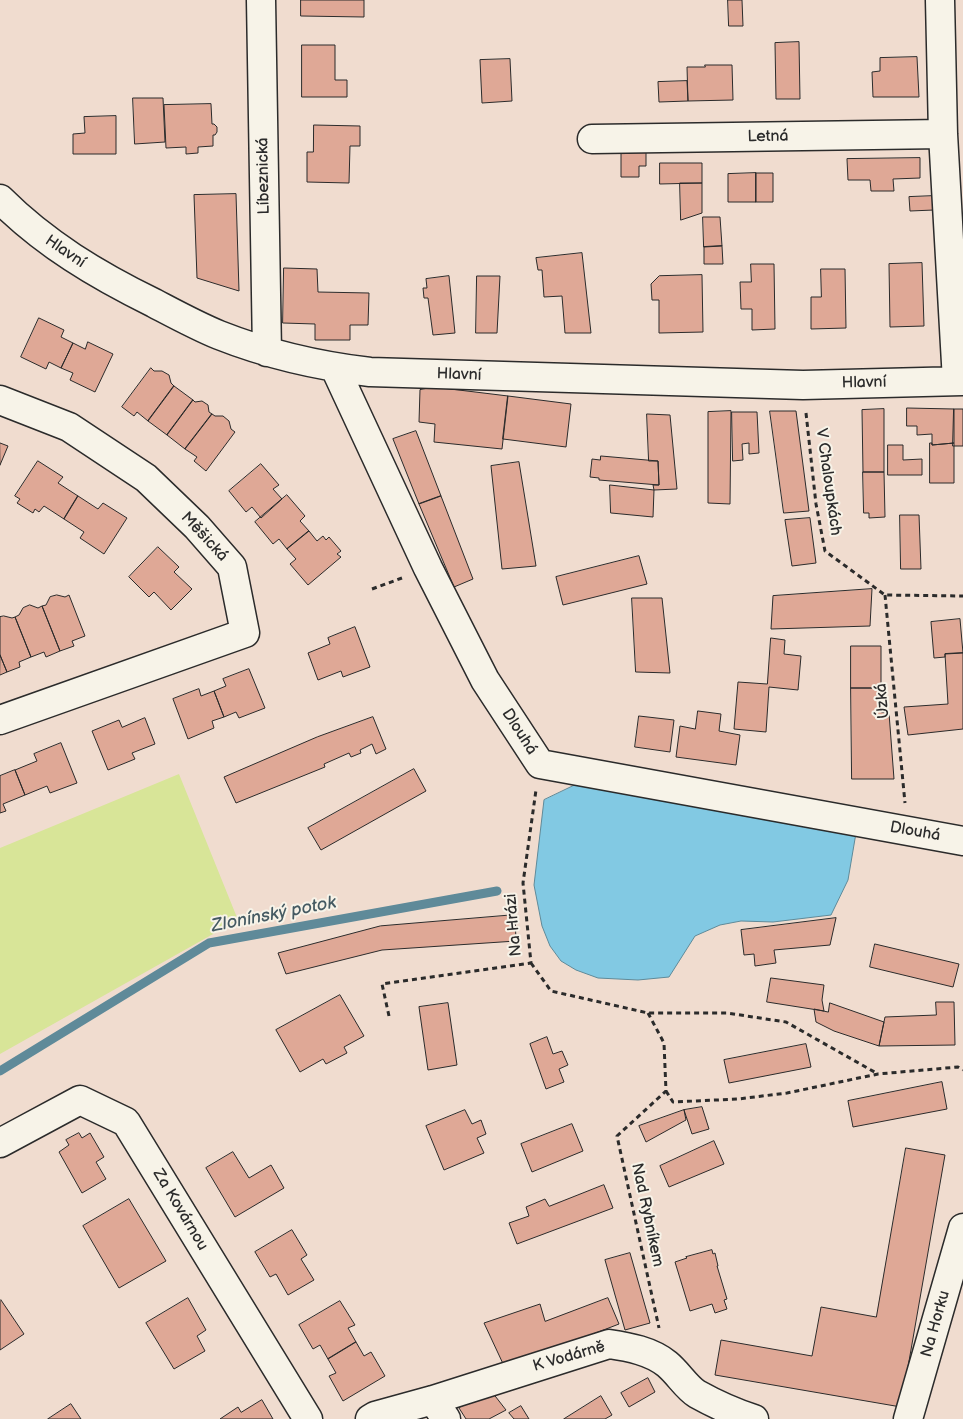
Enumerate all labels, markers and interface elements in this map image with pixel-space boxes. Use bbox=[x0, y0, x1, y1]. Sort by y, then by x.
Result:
street label: Letná bbox=[747, 127, 789, 147]
street label: Líbeznická bbox=[254, 137, 274, 215]
street label: Hlavní bbox=[41, 232, 89, 272]
street label: Hlavní bbox=[436, 365, 482, 385]
street label: Hlavní bbox=[841, 373, 887, 393]
street label: V Chaloupkách bbox=[811, 427, 845, 537]
street label: Měšická bbox=[176, 508, 232, 566]
street label: Úzká bbox=[872, 682, 894, 720]
street label: Dlouhá bbox=[497, 705, 541, 759]
street label: Dlouhá bbox=[888, 818, 942, 846]
water label: Zlonínský potok bbox=[210, 892, 338, 938]
street label: Na Hrázi bbox=[502, 893, 526, 957]
street label: Nad Rybníkem bbox=[627, 1161, 667, 1269]
street label: Za Kovárnou bbox=[148, 1166, 212, 1254]
street label: Na Horku bbox=[917, 1288, 955, 1360]
street label: K Vodárně bbox=[531, 1338, 607, 1376]

